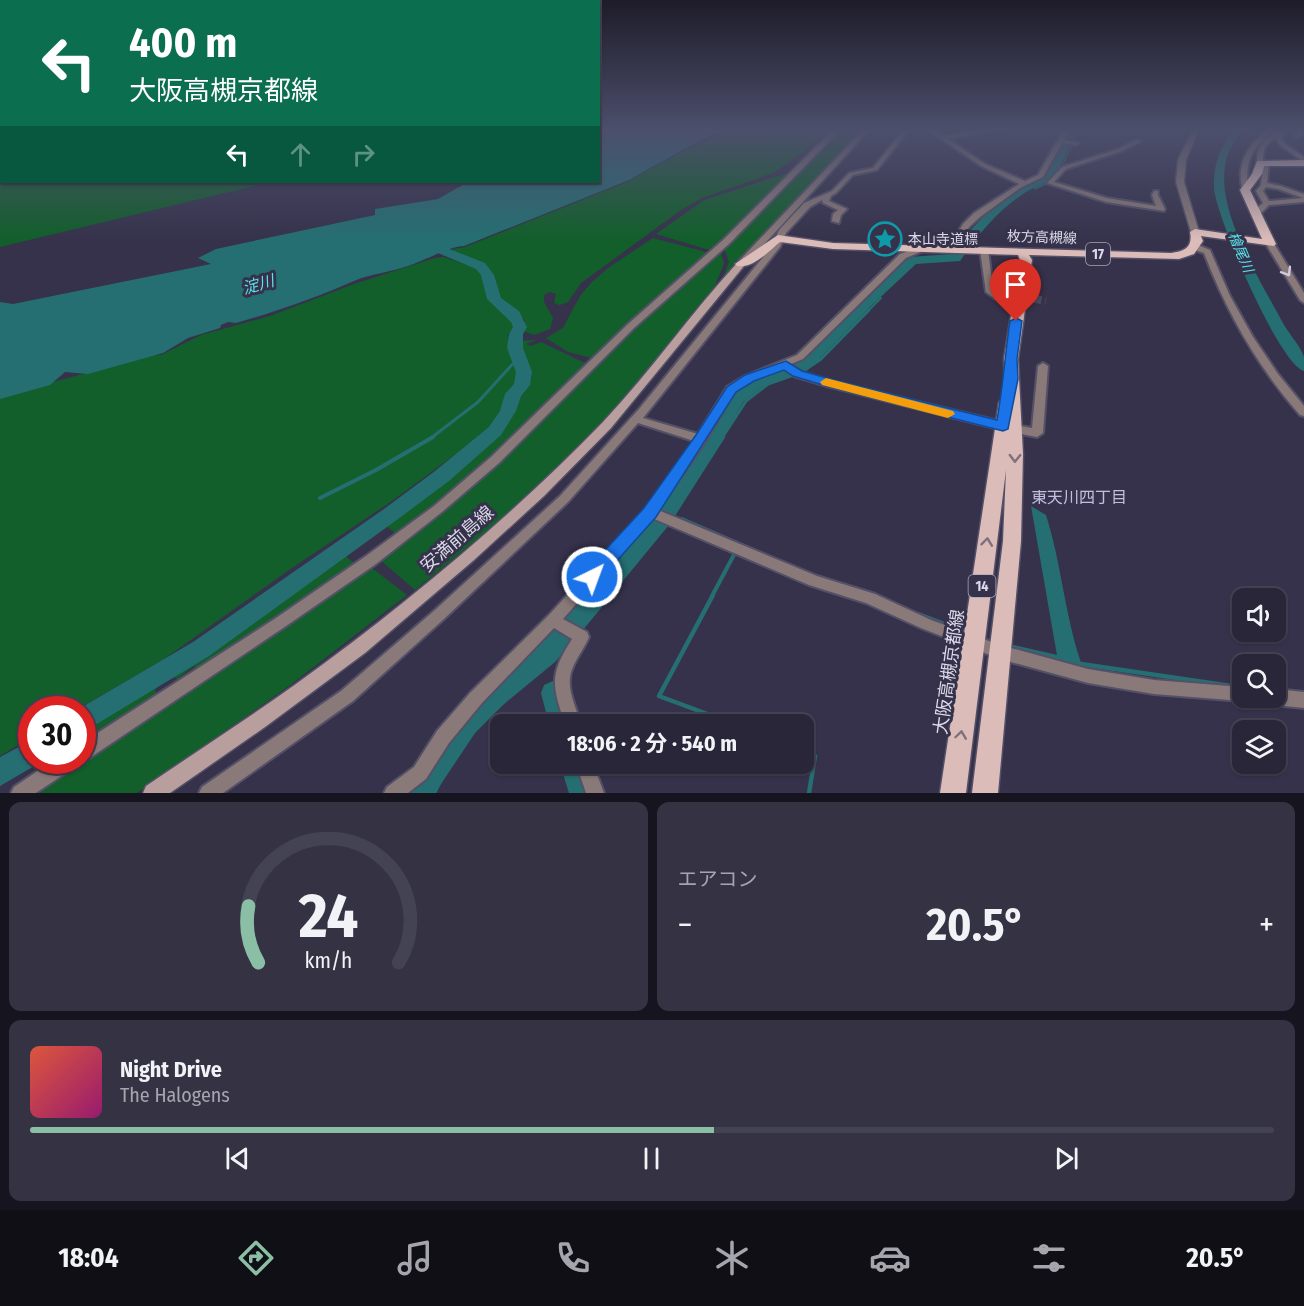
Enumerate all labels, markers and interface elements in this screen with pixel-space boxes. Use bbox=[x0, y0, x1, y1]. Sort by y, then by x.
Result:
text: 400 m bbox=[129, 18, 237, 68]
icon: left bbox=[30, 24, 108, 102]
text: 大阪高槻京都線 bbox=[129, 75, 318, 107]
icon: left bbox=[221, 138, 254, 171]
icon: ahead bbox=[284, 138, 317, 171]
icon: right bbox=[347, 138, 380, 171]
place icon: 本山寺道標 bbox=[867, 221, 903, 257]
street label: 枚方高槻線 bbox=[1007, 228, 1077, 247]
water label: 檜尾川 bbox=[1225, 230, 1257, 277]
place label: 本山寺道標 bbox=[908, 231, 978, 248]
road number: 17 bbox=[1086, 243, 1110, 265]
pin bbox=[990, 259, 1041, 321]
one-way arrow bbox=[1279, 266, 1291, 276]
icon: arrive bbox=[999, 268, 1032, 301]
water label: 淀川 bbox=[240, 270, 278, 298]
one-way arrow bbox=[1009, 453, 1021, 462]
district label: 東天川四丁目 bbox=[1031, 488, 1127, 507]
street label: 安満前島線 bbox=[416, 501, 498, 577]
one-way arrow bbox=[981, 537, 993, 546]
position arrow bbox=[560, 545, 624, 609]
road number: 14 bbox=[968, 575, 996, 597]
map controls bbox=[1232, 588, 1286, 774]
button: sound bbox=[1232, 588, 1286, 642]
street label: 大阪高槻京都線 bbox=[929, 608, 969, 736]
button: search bbox=[1232, 654, 1286, 708]
speed limit sign: 30 bbox=[18, 696, 96, 774]
button: layers bbox=[1232, 720, 1286, 774]
text: 18:06 · 2 分 · 540 m bbox=[567, 730, 737, 757]
one-way arrow bbox=[955, 730, 967, 740]
text: エアコン bbox=[678, 867, 758, 891]
text: 24 bbox=[297, 879, 358, 954]
text: 20.5° bbox=[926, 898, 1025, 952]
text: − bbox=[678, 905, 692, 945]
text: + bbox=[1259, 905, 1274, 945]
text: km/h bbox=[304, 949, 352, 975]
text: Night Drive bbox=[120, 1056, 222, 1083]
text: The Halogens bbox=[120, 1083, 230, 1107]
icon: previous bbox=[221, 1142, 254, 1175]
icon: pause bbox=[635, 1142, 668, 1175]
icon: next bbox=[1050, 1142, 1083, 1175]
icon: directions bbox=[235, 1237, 277, 1279]
icon: music bbox=[394, 1237, 436, 1279]
icon: phone bbox=[552, 1237, 594, 1279]
icon: climate bbox=[711, 1237, 753, 1279]
icon: car bbox=[869, 1237, 911, 1279]
icon: filters bbox=[1028, 1237, 1070, 1279]
text: 18:04 bbox=[58, 1242, 119, 1274]
text: 20.5° bbox=[1186, 1242, 1246, 1274]

